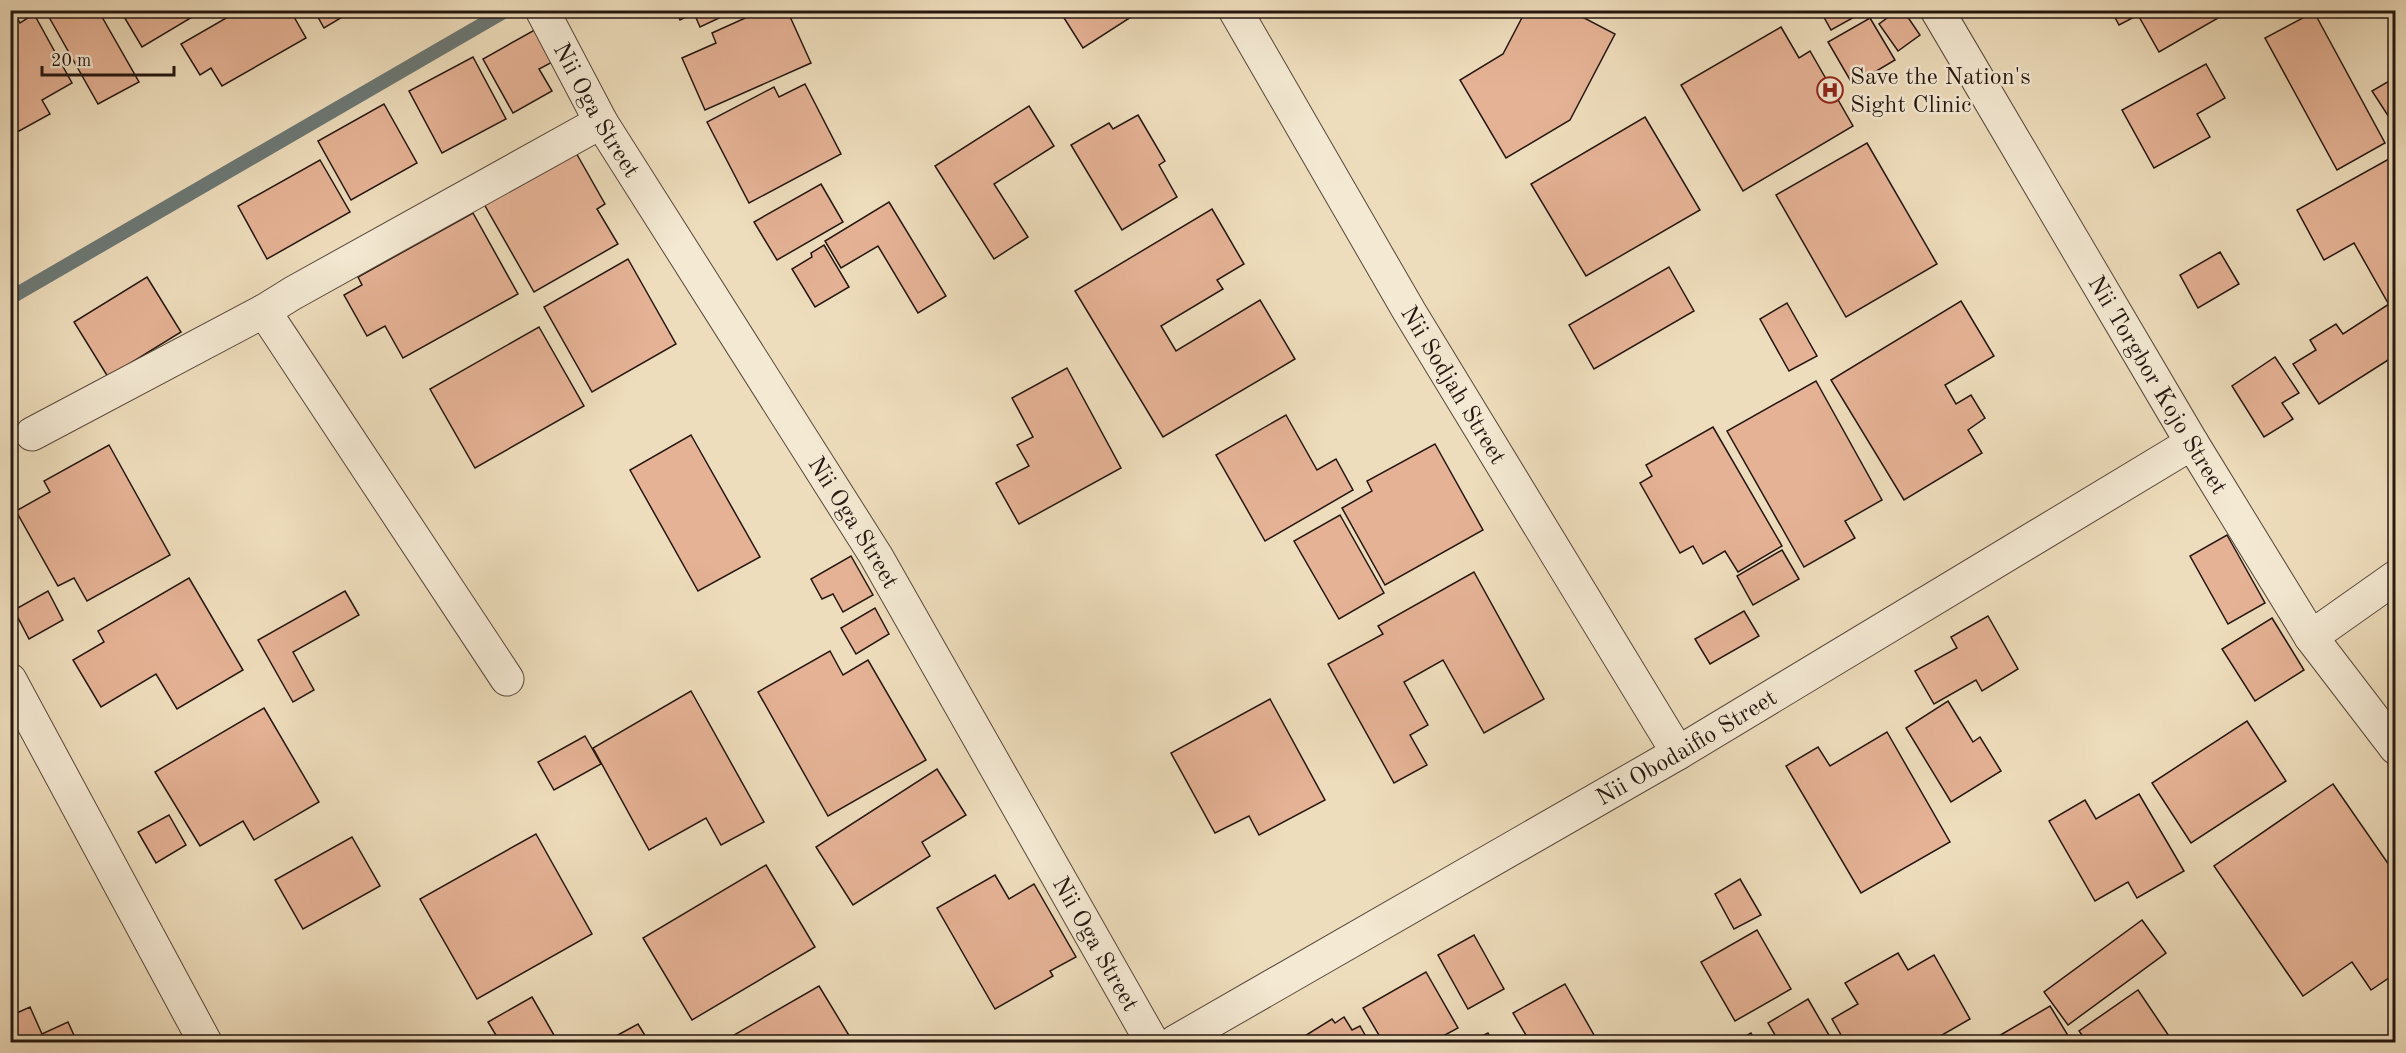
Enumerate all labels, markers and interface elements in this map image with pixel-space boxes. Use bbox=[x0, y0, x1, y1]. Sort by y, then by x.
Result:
scale bar bbox=[42, 39, 174, 77]
street label: Nii Oga Street bbox=[548, 40, 643, 182]
text: 20 m bbox=[51, 52, 91, 70]
place label: Save the Nation's Sight Clinic bbox=[1850, 66, 2031, 118]
hospital icon: Save the Nation's Sight Clinic bbox=[1815, 75, 1845, 105]
street label: Nii Torgbor Kojo Street bbox=[2082, 272, 2230, 499]
street label: Nii Sodjah Street bbox=[1395, 302, 1509, 469]
street label: Nii Oga Street bbox=[802, 453, 902, 593]
street label: Nii Obodaifio Street bbox=[1593, 686, 1782, 811]
street label: Nii Oga Street bbox=[1047, 873, 1142, 1016]

